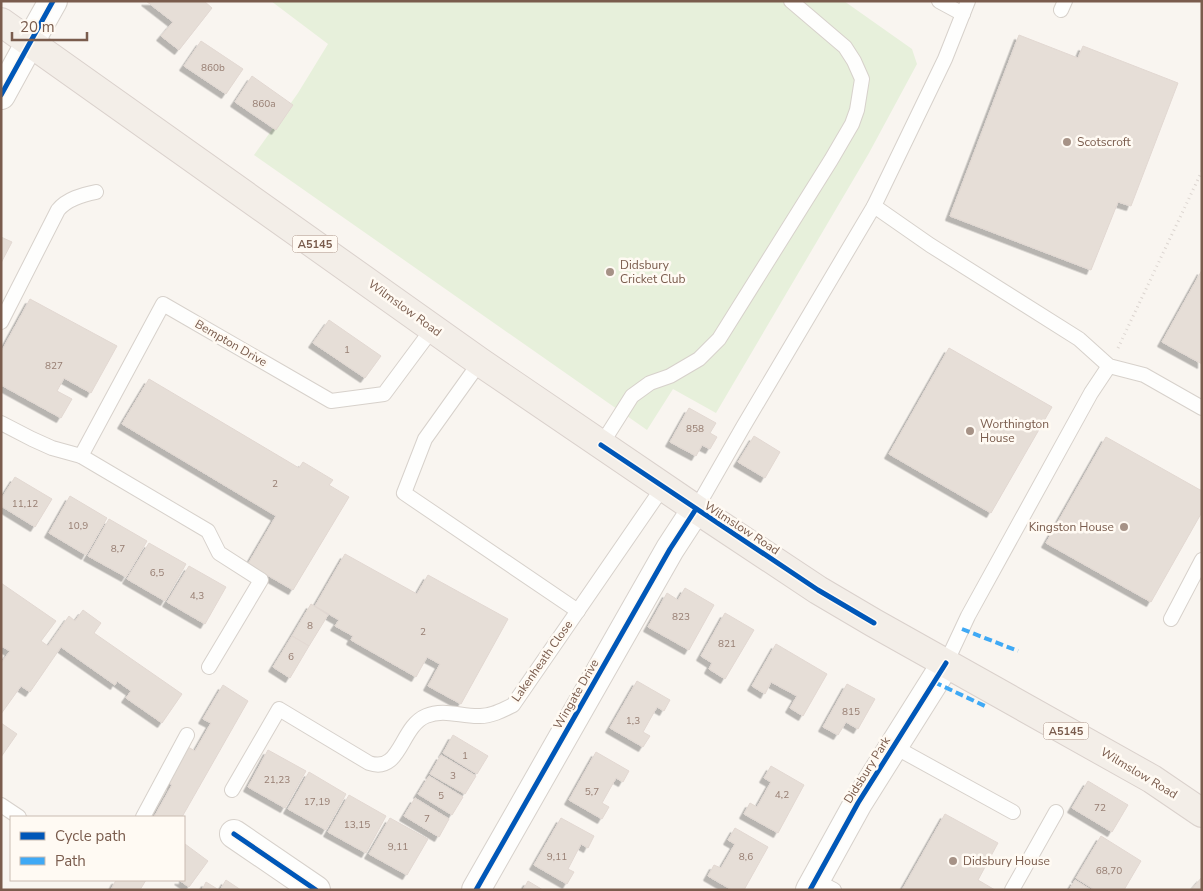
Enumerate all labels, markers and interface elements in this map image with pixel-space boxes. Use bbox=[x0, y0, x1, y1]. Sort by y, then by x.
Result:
scale bar bbox=[12, 10, 88, 42]
text: 20 m bbox=[20, 17, 55, 37]
house number: 860b bbox=[201, 61, 225, 75]
house number: 860a bbox=[252, 97, 276, 111]
place label: Scotscroft bbox=[1077, 134, 1131, 150]
marker: Scotscroft bbox=[1061, 136, 1073, 148]
road number: A5145 bbox=[292, 235, 338, 252]
place label: Didsbury Cricket Club bbox=[620, 257, 686, 287]
marker: Didsbury Cricket Club bbox=[604, 266, 616, 278]
street label: Wilmslow Road bbox=[365, 276, 445, 340]
street label: Bempton Drive bbox=[192, 316, 270, 370]
house number: 1 bbox=[344, 343, 350, 357]
house number: 827 bbox=[45, 359, 63, 373]
place label: Worthington House bbox=[980, 416, 1049, 446]
house number: 858 bbox=[686, 422, 704, 436]
marker: Worthington House bbox=[964, 425, 976, 437]
house number: 2 bbox=[272, 477, 278, 491]
house number: 11,12 bbox=[12, 497, 38, 511]
street label: Wilmslow Road bbox=[701, 498, 783, 558]
house number: 10,9 bbox=[68, 519, 88, 533]
place label: Kingston House bbox=[1029, 519, 1114, 535]
marker: Kingston House bbox=[1118, 521, 1130, 533]
house number: 8,7 bbox=[111, 542, 125, 556]
house number: 6,5 bbox=[150, 566, 164, 580]
house number: 4,3 bbox=[190, 589, 204, 603]
house number: 823 bbox=[672, 610, 690, 624]
street label: Lakenheath Close bbox=[508, 617, 576, 705]
house number: 8 bbox=[307, 619, 313, 633]
house number: 2 bbox=[420, 625, 426, 639]
house number: 821 bbox=[718, 637, 736, 651]
house number: 6 bbox=[288, 650, 294, 664]
street label: Wingate Drive bbox=[550, 656, 602, 732]
house number: 815 bbox=[842, 705, 860, 719]
house number: 1,3 bbox=[626, 714, 640, 728]
road number: A5145 bbox=[1044, 722, 1088, 739]
street label: Didsbury Park bbox=[840, 733, 894, 806]
street label: Wilmslow Road bbox=[1098, 744, 1180, 802]
house number: 1 bbox=[462, 749, 468, 763]
house number: 3 bbox=[450, 769, 456, 783]
house number: 21,23 bbox=[264, 773, 290, 787]
house number: 5,7 bbox=[585, 785, 599, 799]
house number: 4,2 bbox=[775, 788, 789, 802]
house number: 5 bbox=[438, 789, 444, 803]
house number: 17,19 bbox=[304, 795, 330, 809]
house number: 72 bbox=[1094, 801, 1106, 815]
house number: 7 bbox=[424, 812, 430, 826]
legend bbox=[10, 816, 185, 881]
house number: 13,15 bbox=[344, 818, 370, 832]
text: Cycle path bbox=[55, 826, 126, 846]
house number: 9,11 bbox=[388, 840, 408, 854]
house number: 9,11 bbox=[547, 850, 567, 864]
house number: 8,6 bbox=[739, 850, 753, 864]
text: Path bbox=[55, 851, 86, 871]
place label: Didsbury House bbox=[963, 853, 1050, 869]
marker: Didsbury House bbox=[947, 855, 959, 867]
house number: 68,70 bbox=[1096, 864, 1122, 878]

